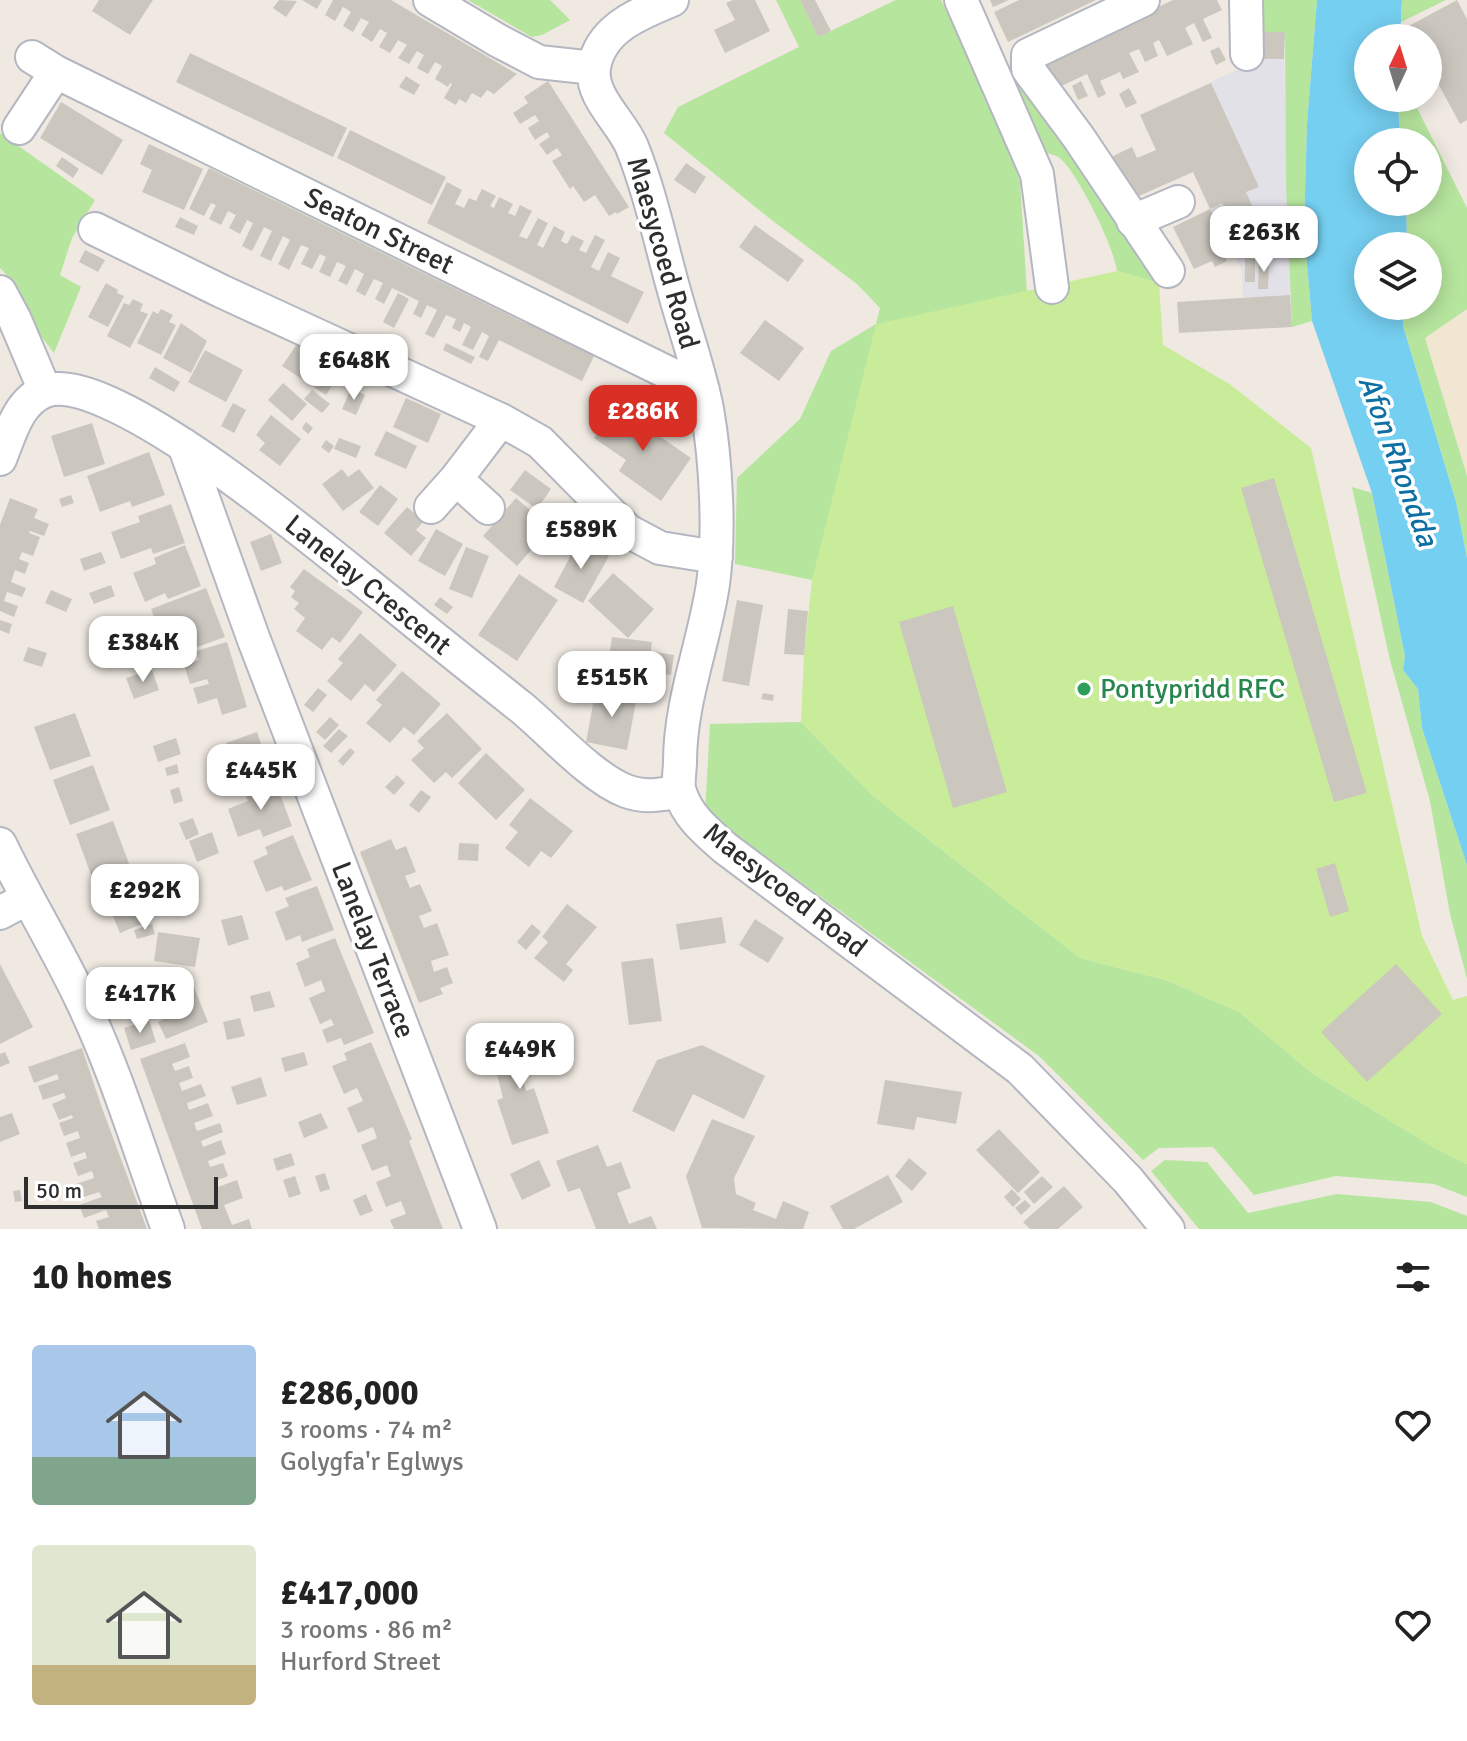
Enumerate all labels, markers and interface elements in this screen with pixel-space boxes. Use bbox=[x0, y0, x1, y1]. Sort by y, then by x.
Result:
north arrow bbox=[1354, 24, 1442, 112]
map controls bbox=[1354, 24, 1442, 320]
button: locate bbox=[1354, 128, 1442, 216]
street label: Maesycoed Road bbox=[619, 153, 707, 353]
street label: Seaton Street bbox=[299, 180, 459, 282]
pin: £263K bbox=[1208, 206, 1320, 274]
text: £263K bbox=[1228, 216, 1300, 248]
button: layers bbox=[1354, 232, 1442, 320]
pin: £648K bbox=[298, 334, 410, 402]
text: £648K bbox=[318, 344, 390, 376]
water label: Afon Rhondda bbox=[1350, 370, 1446, 552]
pin: £286K bbox=[587, 385, 699, 453]
text: £286K bbox=[607, 395, 679, 427]
pin: £589K bbox=[525, 503, 637, 571]
street label: Lanelay Crescent bbox=[278, 508, 458, 663]
text: £589K bbox=[545, 513, 617, 545]
pin: £384K bbox=[87, 616, 199, 684]
text: £384K bbox=[107, 626, 179, 658]
pin: £515K bbox=[556, 651, 668, 719]
text: £515K bbox=[576, 661, 648, 693]
place label: Pontypridd RFC bbox=[1100, 672, 1285, 706]
marker: Pontypridd RFC bbox=[1075, 680, 1093, 698]
pin: £445K bbox=[205, 744, 317, 812]
text: £445K bbox=[225, 754, 297, 786]
street label: Maesycoed Road bbox=[696, 816, 874, 964]
street label: Lanelay Terrace bbox=[324, 857, 422, 1043]
pin: £292K bbox=[89, 864, 201, 932]
text: £292K bbox=[109, 874, 181, 906]
pin: £417K bbox=[84, 967, 196, 1035]
text: £417K bbox=[104, 977, 176, 1009]
pin: £449K bbox=[464, 1023, 576, 1091]
text: £449K bbox=[484, 1033, 556, 1065]
scale bar bbox=[24, 1173, 218, 1209]
text: 50 m bbox=[36, 1177, 82, 1204]
icon: filters bbox=[1391, 1255, 1435, 1299]
text: 10 homes bbox=[32, 1256, 172, 1298]
text: £286,000 bbox=[280, 1372, 419, 1414]
icon: home bbox=[96, 1377, 192, 1473]
icon: heart bbox=[1391, 1403, 1435, 1447]
text: 3 rooms · 74 m² bbox=[280, 1414, 453, 1446]
text: Golygfa'r Eglwys bbox=[280, 1446, 464, 1478]
text: £417,000 bbox=[280, 1572, 419, 1614]
icon: home bbox=[96, 1577, 192, 1673]
icon: heart bbox=[1391, 1603, 1435, 1647]
text: 3 rooms · 86 m² bbox=[280, 1614, 453, 1646]
text: Hurford Street bbox=[280, 1646, 441, 1678]

